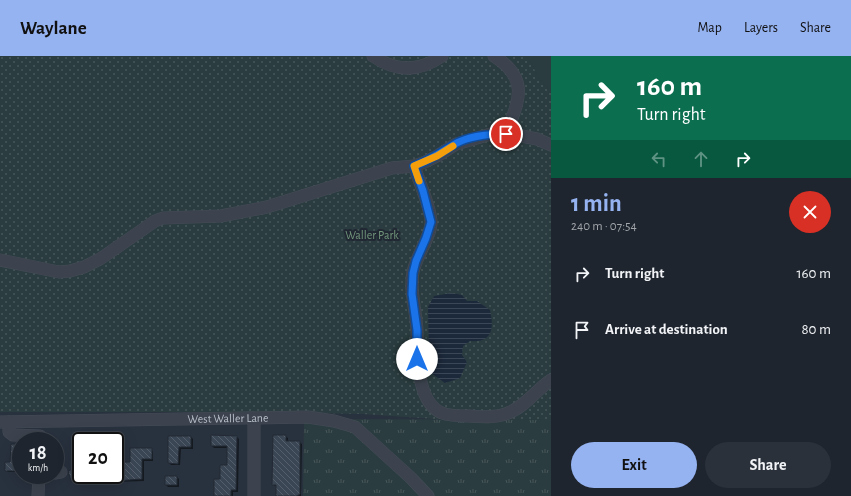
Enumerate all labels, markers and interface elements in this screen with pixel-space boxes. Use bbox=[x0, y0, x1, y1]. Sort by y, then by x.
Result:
text: Waylane bbox=[20, 19, 87, 38]
text: Map bbox=[697, 21, 722, 35]
text: Layers bbox=[744, 21, 778, 35]
text: Share bbox=[800, 21, 831, 35]
icon: right bbox=[571, 72, 623, 124]
text: 160 m bbox=[637, 73, 702, 101]
text: Turn right bbox=[637, 106, 706, 124]
pin bbox=[489, 117, 523, 151]
icon: arrive bbox=[495, 123, 517, 145]
icon: left bbox=[648, 148, 670, 170]
icon: ahead bbox=[690, 148, 712, 170]
icon: right bbox=[732, 148, 754, 170]
button: close bbox=[789, 191, 831, 233]
text: 1 min bbox=[571, 192, 622, 216]
text: 240 m · 07:54 bbox=[571, 220, 637, 233]
park label: Waller Park bbox=[345, 229, 399, 241]
icon: right bbox=[571, 263, 593, 285]
text: Turn right bbox=[605, 266, 664, 281]
text: 160 m bbox=[796, 266, 831, 281]
icon: arrive bbox=[571, 319, 593, 341]
text: Arrive at destination bbox=[605, 322, 728, 337]
text: 80 m bbox=[801, 322, 831, 337]
position arrow bbox=[396, 338, 438, 380]
street label: West Waller Lane bbox=[187, 412, 269, 425]
speed limit sign: 20 bbox=[72, 432, 124, 484]
button: Exit bbox=[571, 442, 697, 488]
button: Share bbox=[705, 442, 831, 488]
text: 18 bbox=[29, 443, 47, 463]
text: km/h bbox=[28, 463, 48, 473]

